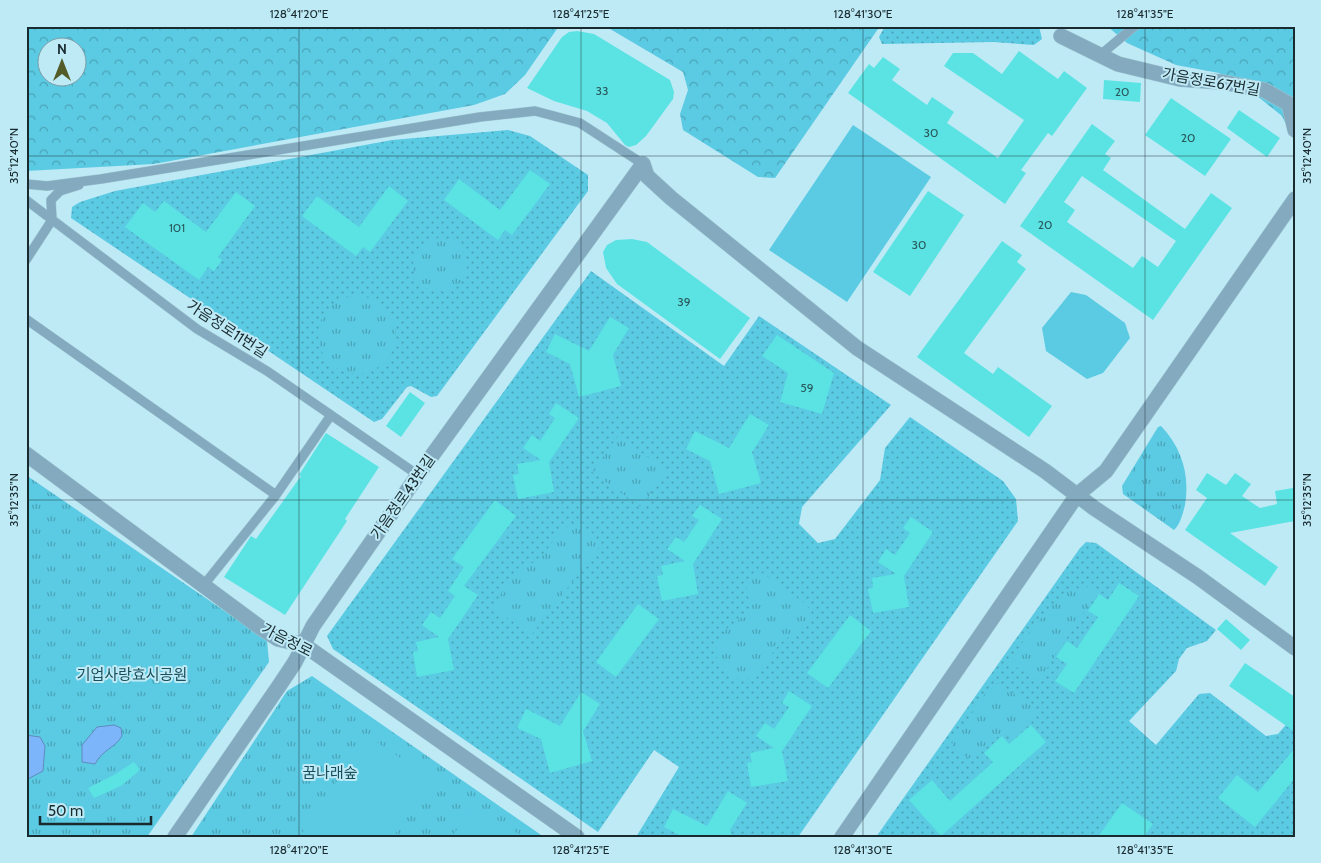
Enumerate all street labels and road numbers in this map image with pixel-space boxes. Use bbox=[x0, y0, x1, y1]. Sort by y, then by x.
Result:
street label: 가음정로67번길 bbox=[1161, 65, 1261, 99]
street label: 가음정로11번길 bbox=[183, 296, 271, 362]
street label: 가음정로43번길 bbox=[367, 451, 439, 543]
street label: 가음정로 bbox=[258, 619, 316, 661]

